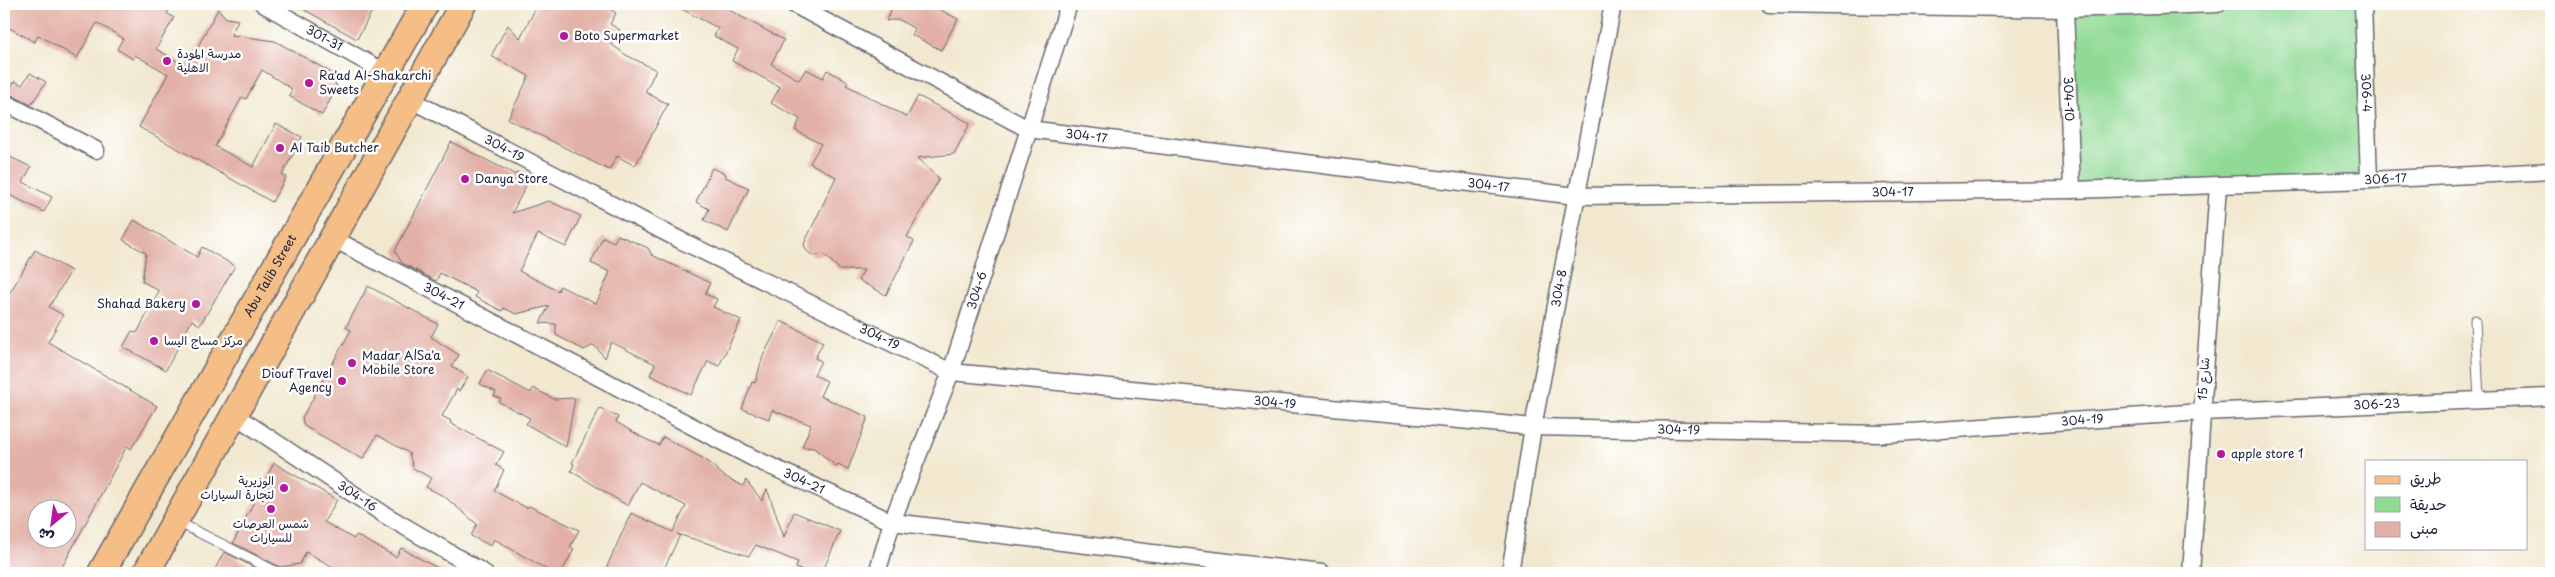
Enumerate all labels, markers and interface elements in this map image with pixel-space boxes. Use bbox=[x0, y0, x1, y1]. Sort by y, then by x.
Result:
street label: 301-31 bbox=[303, 20, 346, 55]
place label: Boto Supermarket bbox=[574, 26, 679, 44]
marker: Boto Supermarket bbox=[558, 30, 570, 42]
place label: مدرسة المودة الاهلية bbox=[177, 44, 241, 76]
marker: مدرسة المودة الاهلية bbox=[161, 55, 173, 67]
place label: Ra'ad Al-Shakarchi Sweets bbox=[319, 66, 431, 98]
street label: 306-4 bbox=[2357, 73, 2377, 113]
street label: 304-10 bbox=[2060, 76, 2079, 122]
marker: Ra'ad Al-Shakarchi Sweets bbox=[303, 77, 315, 89]
street label: 304-17 bbox=[1064, 124, 1109, 147]
street label: 304-19 bbox=[481, 130, 528, 165]
place label: Al Taib Butcher bbox=[290, 138, 379, 156]
marker: Al Taib Butcher bbox=[274, 142, 286, 154]
street label: 306-17 bbox=[2364, 168, 2408, 188]
place label: Danya Store bbox=[475, 169, 548, 187]
marker: Danya Store bbox=[459, 173, 471, 185]
street label: 304-17 bbox=[1466, 173, 1511, 196]
street label: 304-17 bbox=[1871, 182, 1915, 200]
street label: Abu Talib Street bbox=[239, 230, 300, 320]
street label: 304-8 bbox=[1546, 268, 1571, 308]
street label: 304-6 bbox=[962, 269, 991, 311]
street label: 304-21 bbox=[420, 277, 468, 314]
place label: Shahad Bakery bbox=[97, 294, 186, 312]
marker: Shahad Bakery bbox=[190, 298, 202, 310]
street label: 304-19 bbox=[857, 319, 903, 354]
place label: مركز مساج اليسا bbox=[164, 331, 243, 350]
marker: مركز مساج اليسا bbox=[148, 335, 160, 347]
place label: Madar AlSa'a Mobile Store bbox=[362, 346, 441, 378]
marker: Madar AlSa'a Mobile Store bbox=[346, 357, 358, 369]
street label: شارع 15 bbox=[2193, 357, 2214, 401]
place label: Diouf Travel Agency bbox=[261, 364, 332, 396]
marker: Diouf Travel Agency bbox=[336, 375, 348, 387]
street label: 304-19 bbox=[1253, 391, 1297, 413]
street label: 306-23 bbox=[2353, 393, 2401, 413]
street label: 304-19 bbox=[2060, 409, 2104, 430]
street label: 304-19 bbox=[1657, 419, 1700, 438]
place label: apple store 1 bbox=[2231, 444, 2303, 462]
marker: apple store 1 bbox=[2215, 448, 2227, 460]
legend bbox=[2365, 460, 2528, 550]
street label: 304-21 bbox=[781, 463, 828, 498]
text: طريق bbox=[2410, 466, 2442, 489]
place label: الوزيرية لتجارة السيارات bbox=[200, 471, 274, 503]
street label: 304-16 bbox=[334, 476, 381, 515]
marker: الوزيرية لتجارة السيارات bbox=[278, 482, 290, 494]
text: حديقة bbox=[2410, 492, 2447, 515]
north arrow bbox=[28, 500, 78, 550]
marker: شمس العرصات للسيارات bbox=[265, 503, 277, 515]
place label: شمس العرصات للسيارات bbox=[233, 514, 309, 546]
text: مبنى bbox=[2410, 516, 2438, 539]
text: ش bbox=[34, 523, 57, 549]

